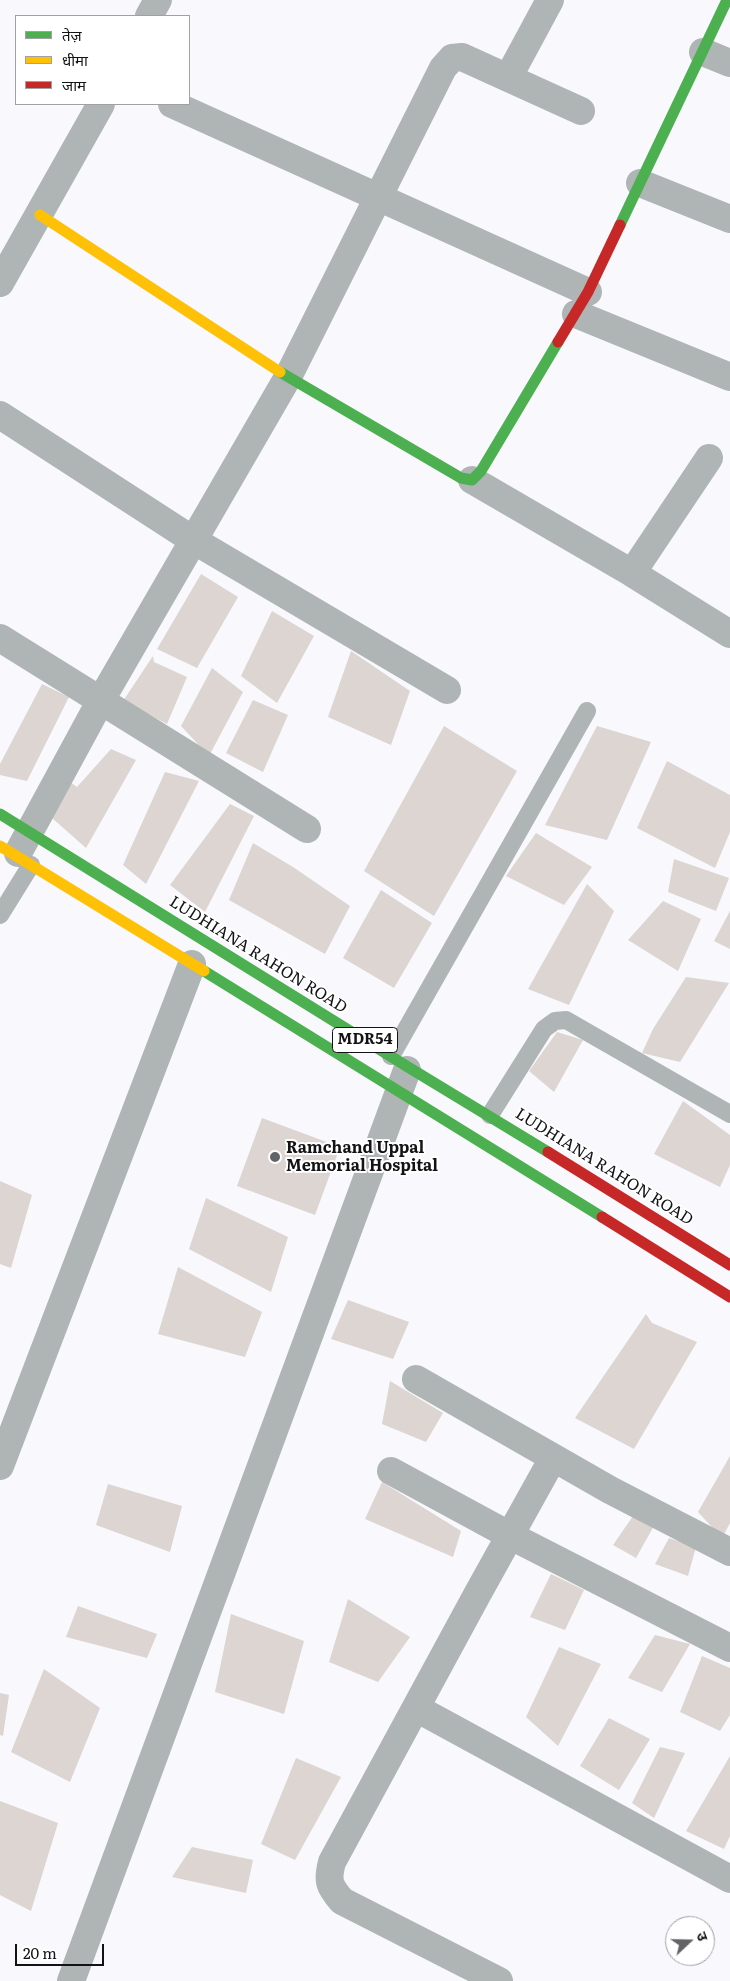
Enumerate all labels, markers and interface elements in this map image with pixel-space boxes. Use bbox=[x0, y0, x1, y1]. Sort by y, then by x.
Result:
legend bbox=[15, 15, 190, 105]
text: तेज़ bbox=[62, 23, 82, 46]
text: धीमा bbox=[62, 48, 88, 71]
text: जाम bbox=[62, 73, 86, 96]
street label: LUDHIANA RAHON ROAD bbox=[166, 892, 350, 1018]
road number: MDR54 bbox=[332, 1028, 398, 1052]
street label: LUDHIANA RAHON ROAD bbox=[512, 1104, 696, 1230]
place label: Ramchand Uppal Memorial Hospital bbox=[286, 1138, 438, 1176]
marker: Ramchand Uppal Memorial Hospital bbox=[268, 1150, 282, 1164]
north arrow bbox=[665, 1916, 715, 1966]
text: उ bbox=[692, 1929, 714, 1943]
scale bar bbox=[18, 1934, 106, 1966]
text: 20 m bbox=[23, 1941, 57, 1964]

